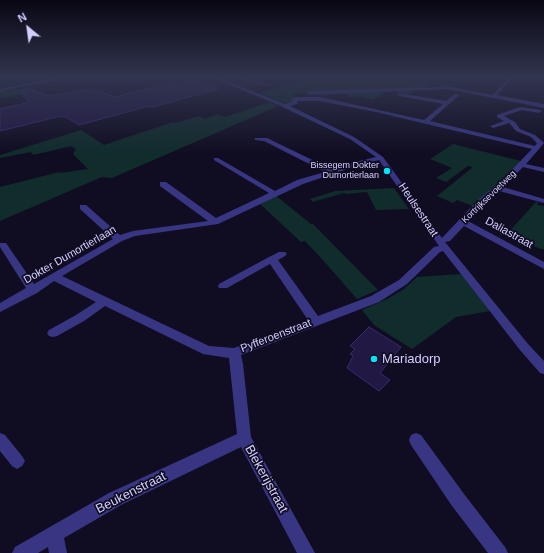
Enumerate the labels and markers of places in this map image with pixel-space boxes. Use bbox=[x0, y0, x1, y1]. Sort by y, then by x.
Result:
place label: Bissegem Dokter Dumortierlaan bbox=[310, 161, 379, 182]
marker: Bissegem Dokter Dumortierlaan bbox=[382, 166, 392, 176]
place label: Mariadorp bbox=[382, 351, 441, 367]
marker: Mariadorp bbox=[369, 354, 379, 364]

